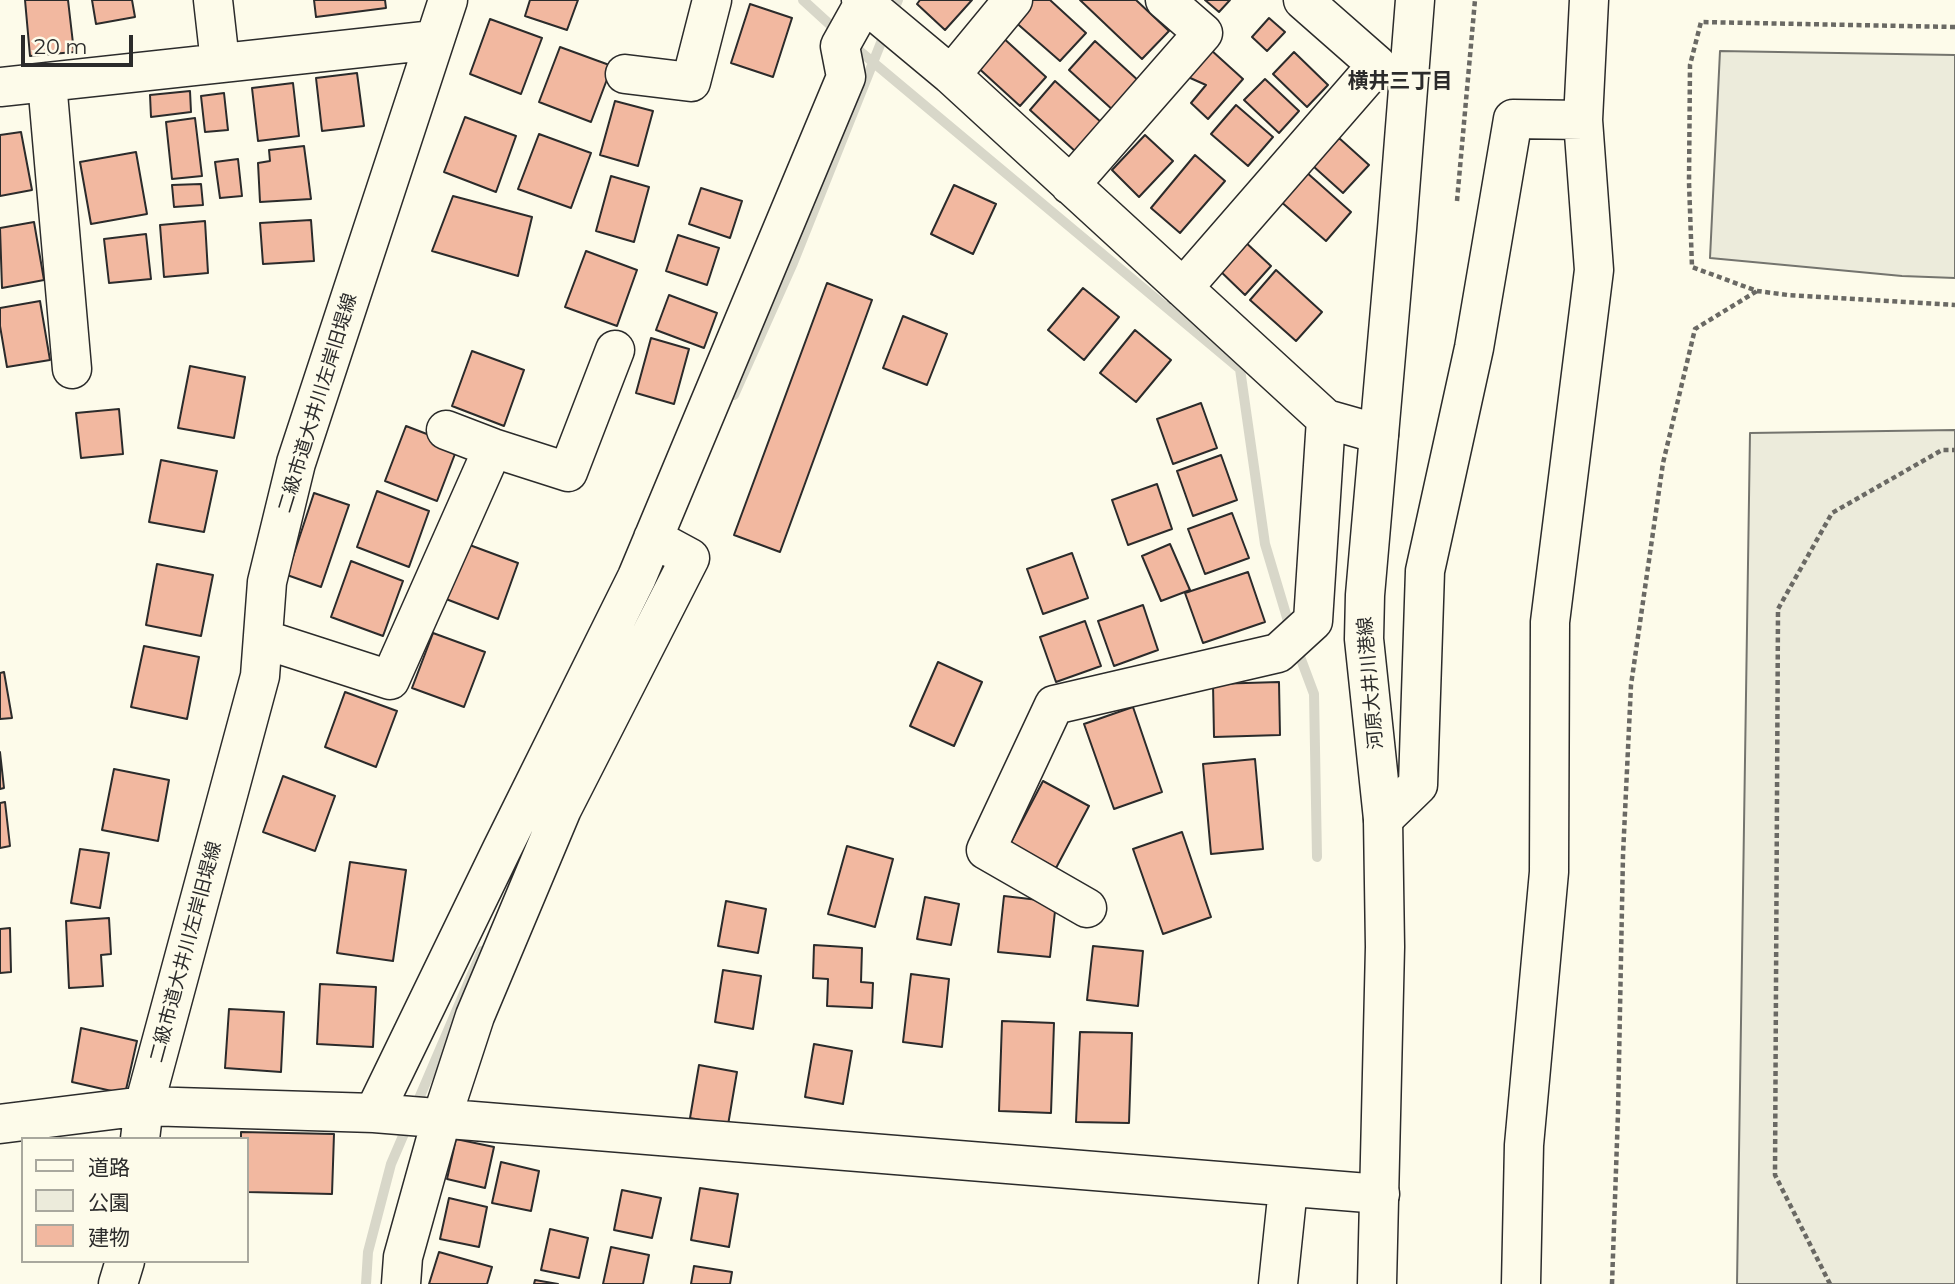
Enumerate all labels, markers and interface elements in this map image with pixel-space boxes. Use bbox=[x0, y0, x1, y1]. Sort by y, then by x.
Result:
scale bar bbox=[24, 21, 136, 65]
text: 20 m bbox=[34, 34, 88, 59]
district label: 横井三丁目 bbox=[1348, 69, 1452, 95]
street label: 二級市道大井川左岸旧堤線 bbox=[274, 291, 362, 515]
street label: 河原大井川港線 bbox=[1354, 616, 1388, 750]
street label: 二級市道大井川左岸旧堤線 bbox=[145, 839, 227, 1065]
legend bbox=[21, 1137, 248, 1263]
text: 道路 bbox=[88, 1155, 130, 1180]
text: 公園 bbox=[88, 1190, 130, 1215]
text: 建物 bbox=[88, 1225, 130, 1250]

